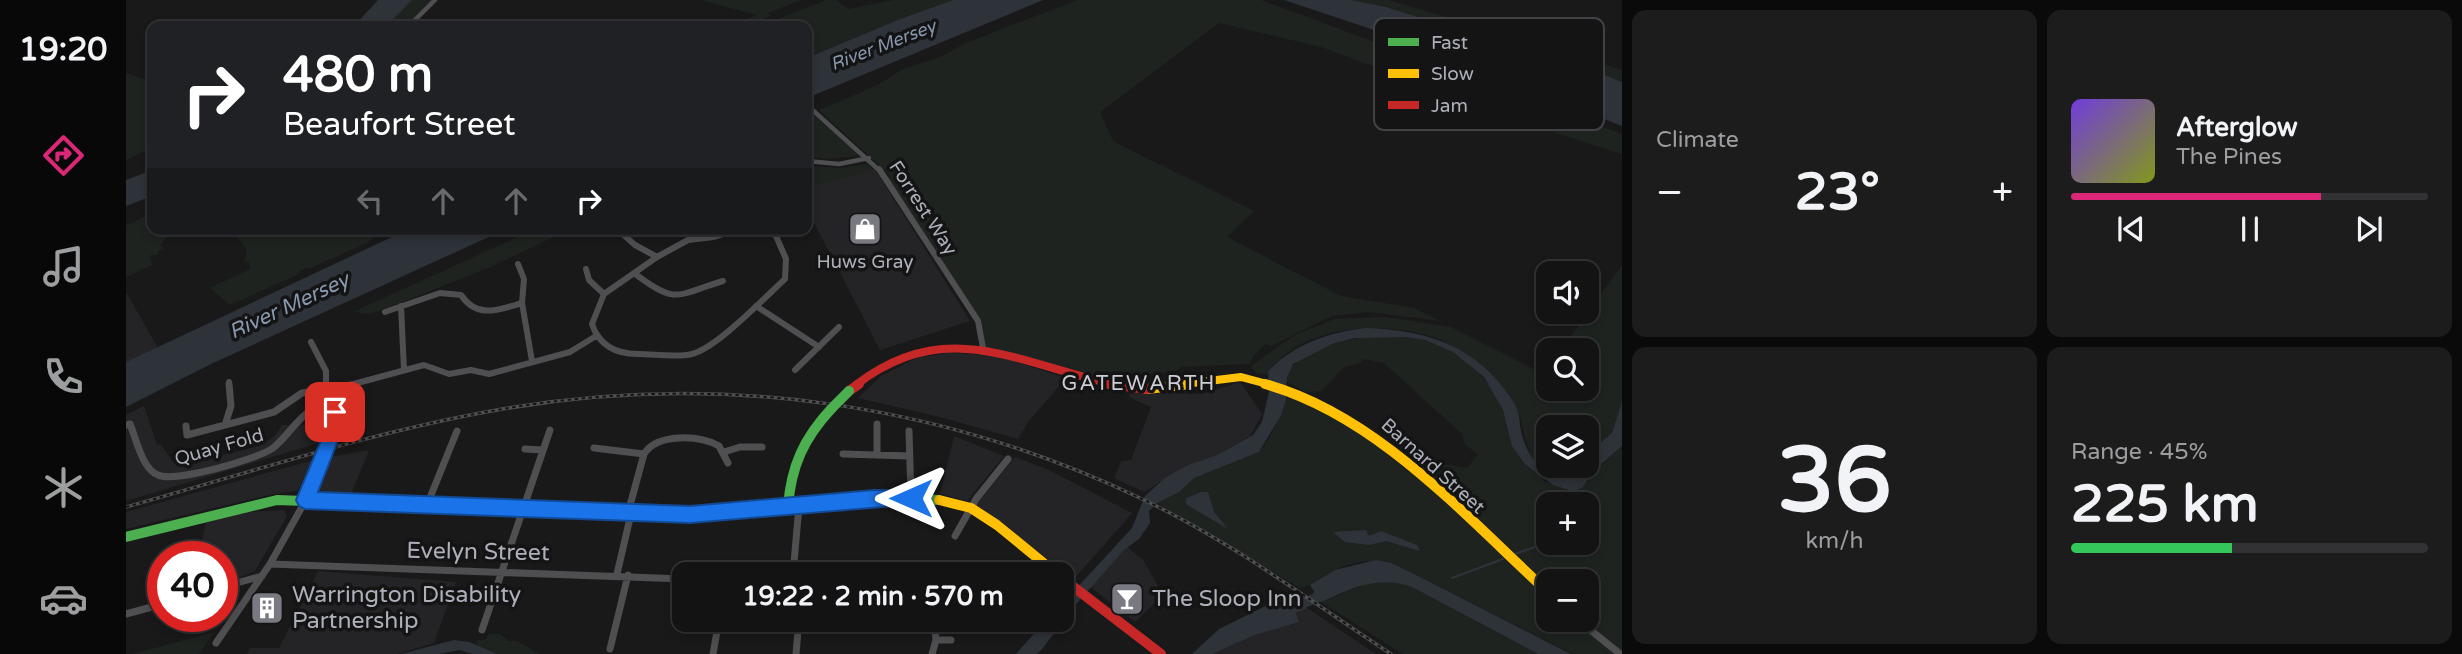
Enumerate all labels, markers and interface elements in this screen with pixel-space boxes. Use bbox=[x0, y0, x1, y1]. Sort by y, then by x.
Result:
water label: River Mersey bbox=[827, 14, 941, 75]
legend bbox=[1374, 18, 1604, 130]
text: 19:20 bbox=[19, 31, 107, 69]
text: Fast bbox=[1431, 32, 1468, 54]
text: 480 m bbox=[283, 46, 433, 105]
icon: right bbox=[168, 49, 259, 140]
text: Slow bbox=[1431, 63, 1474, 85]
text: Jam bbox=[1431, 95, 1468, 117]
text: Beaufort Street bbox=[283, 106, 515, 144]
text: Afterglow bbox=[2176, 112, 2298, 143]
text: Climate bbox=[1656, 126, 1739, 154]
icon: directions bbox=[39, 131, 88, 180]
text: The Pines bbox=[2176, 143, 2282, 171]
street label: Forrest Way bbox=[884, 157, 962, 259]
text: 23° bbox=[1795, 161, 1880, 224]
text: − bbox=[1656, 170, 1683, 216]
text: + bbox=[1992, 170, 2013, 216]
icon: left bbox=[351, 182, 389, 220]
icon: ahead bbox=[424, 182, 462, 220]
icon: ahead bbox=[497, 182, 535, 220]
icon: right bbox=[570, 182, 608, 220]
shop icon: Huws Gray bbox=[846, 210, 884, 248]
icon: previous bbox=[2112, 210, 2150, 248]
icon: pause bbox=[2231, 210, 2269, 248]
icon: next bbox=[2350, 210, 2388, 248]
icon: music bbox=[39, 242, 88, 291]
place label: Huws Gray bbox=[816, 251, 914, 273]
map controls bbox=[1536, 261, 1599, 632]
button: sound bbox=[1536, 261, 1599, 324]
water label: River Mersey bbox=[225, 266, 355, 345]
button: search bbox=[1536, 338, 1599, 401]
icon: phone bbox=[39, 352, 88, 401]
district label: GATEWARTH bbox=[1062, 371, 1216, 396]
pin bbox=[305, 382, 365, 442]
icon: arrive bbox=[316, 393, 354, 431]
street label: Barnard Street bbox=[1377, 414, 1489, 518]
button: layers bbox=[1536, 415, 1599, 478]
street label: Quay Fold bbox=[172, 424, 266, 470]
text: 36 bbox=[1777, 426, 1892, 536]
text: Range · 45% bbox=[2071, 438, 2207, 466]
position arrow bbox=[874, 461, 948, 535]
icon: climate bbox=[39, 463, 88, 512]
text: 225 km bbox=[2071, 473, 2259, 536]
button: + bbox=[1536, 492, 1599, 555]
text: km/h bbox=[1806, 527, 1863, 555]
street label: Evelyn Street bbox=[406, 537, 550, 567]
speed limit sign: 40 bbox=[147, 541, 238, 632]
button: − bbox=[1536, 569, 1599, 632]
icon: car bbox=[39, 574, 88, 623]
bar icon: The Sloop Inn bbox=[1108, 580, 1146, 618]
place label: Warrington Disability Partnership bbox=[292, 581, 521, 635]
text: 19:22 · 2 min · 570 m bbox=[742, 581, 1004, 612]
place label: The Sloop Inn bbox=[1152, 585, 1301, 613]
building icon: Warrington Disability Partnership bbox=[248, 589, 286, 627]

